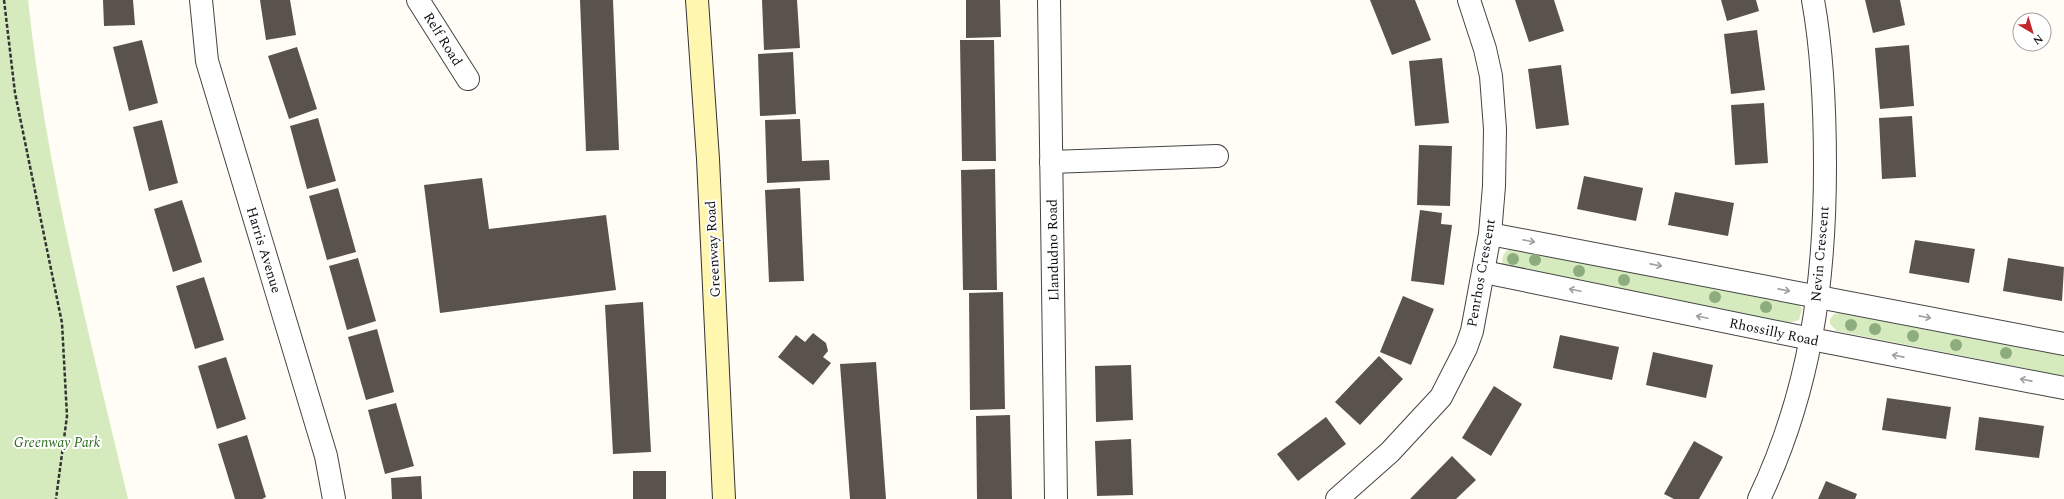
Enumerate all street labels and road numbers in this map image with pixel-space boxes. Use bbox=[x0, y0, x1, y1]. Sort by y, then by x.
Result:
street label: Relf Road bbox=[418, 8, 468, 70]
street label: Llandudno Road bbox=[1042, 199, 1064, 301]
street label: Greenway Road bbox=[700, 200, 726, 298]
street label: Harris Avenue bbox=[241, 204, 287, 296]
street label: Nevin Crescent bbox=[1805, 205, 1835, 303]
street label: Penrhos Crescent bbox=[1461, 217, 1501, 329]
street label: Rhossilly Road bbox=[1727, 312, 1821, 352]

